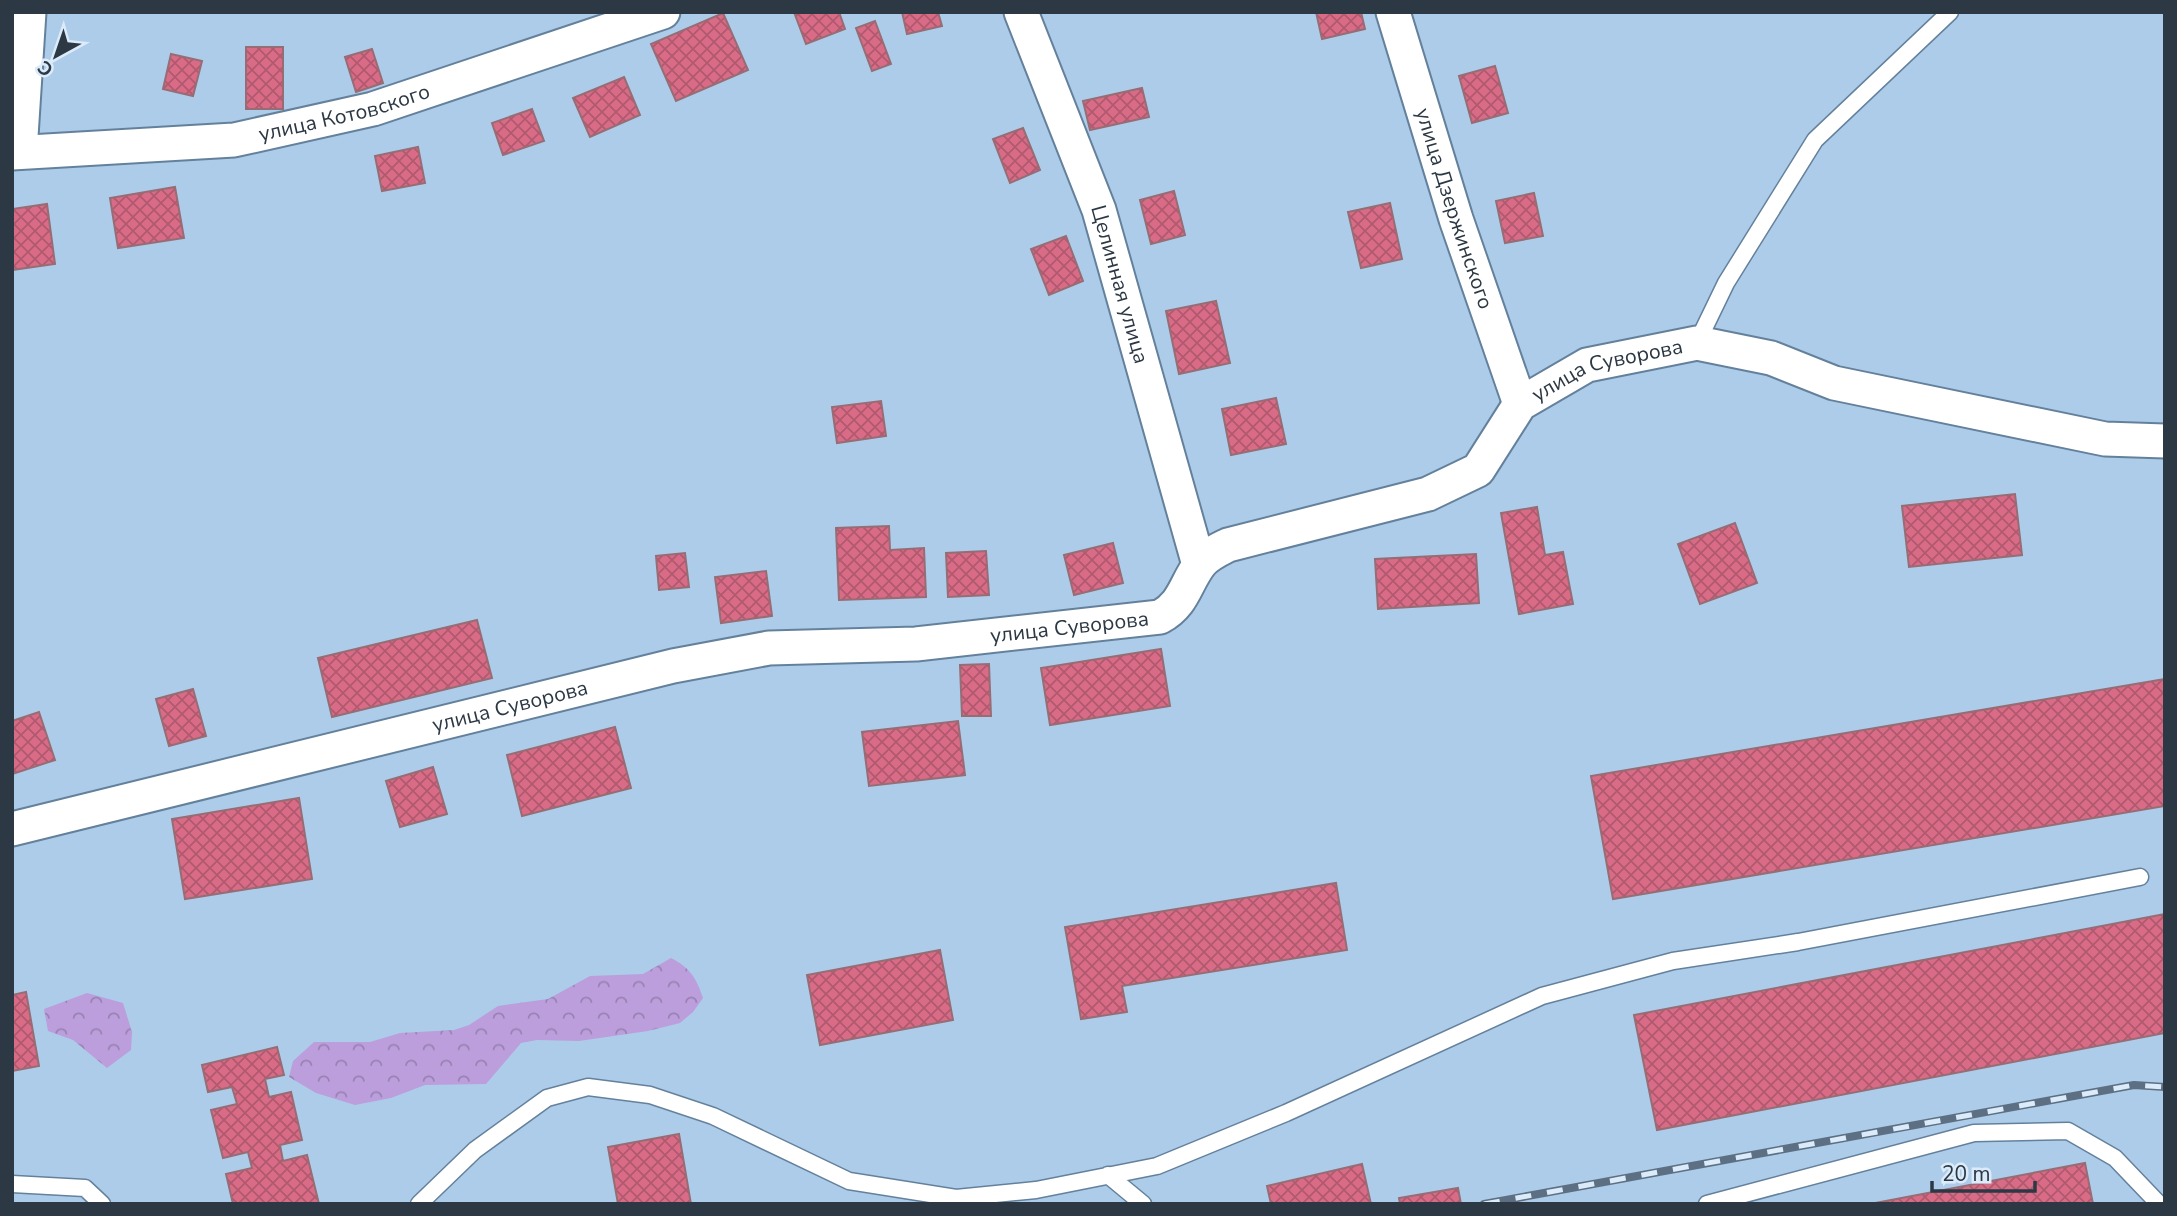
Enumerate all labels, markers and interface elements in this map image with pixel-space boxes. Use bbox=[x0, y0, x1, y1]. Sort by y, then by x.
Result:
north arrow bbox=[21, 21, 91, 91]
text: С bbox=[32, 54, 59, 82]
street label: улица Котовского bbox=[256, 77, 433, 148]
street label: улица Дзержинского bbox=[1409, 105, 1500, 313]
street label: Целинная улица bbox=[1084, 202, 1156, 367]
street label: улица Суворова bbox=[1526, 332, 1685, 408]
street label: улица Суворова bbox=[989, 604, 1150, 650]
street label: улица Суворова bbox=[429, 674, 591, 739]
scale bar bbox=[1932, 1150, 2035, 1194]
text: 20 m bbox=[1942, 1160, 1991, 1188]

